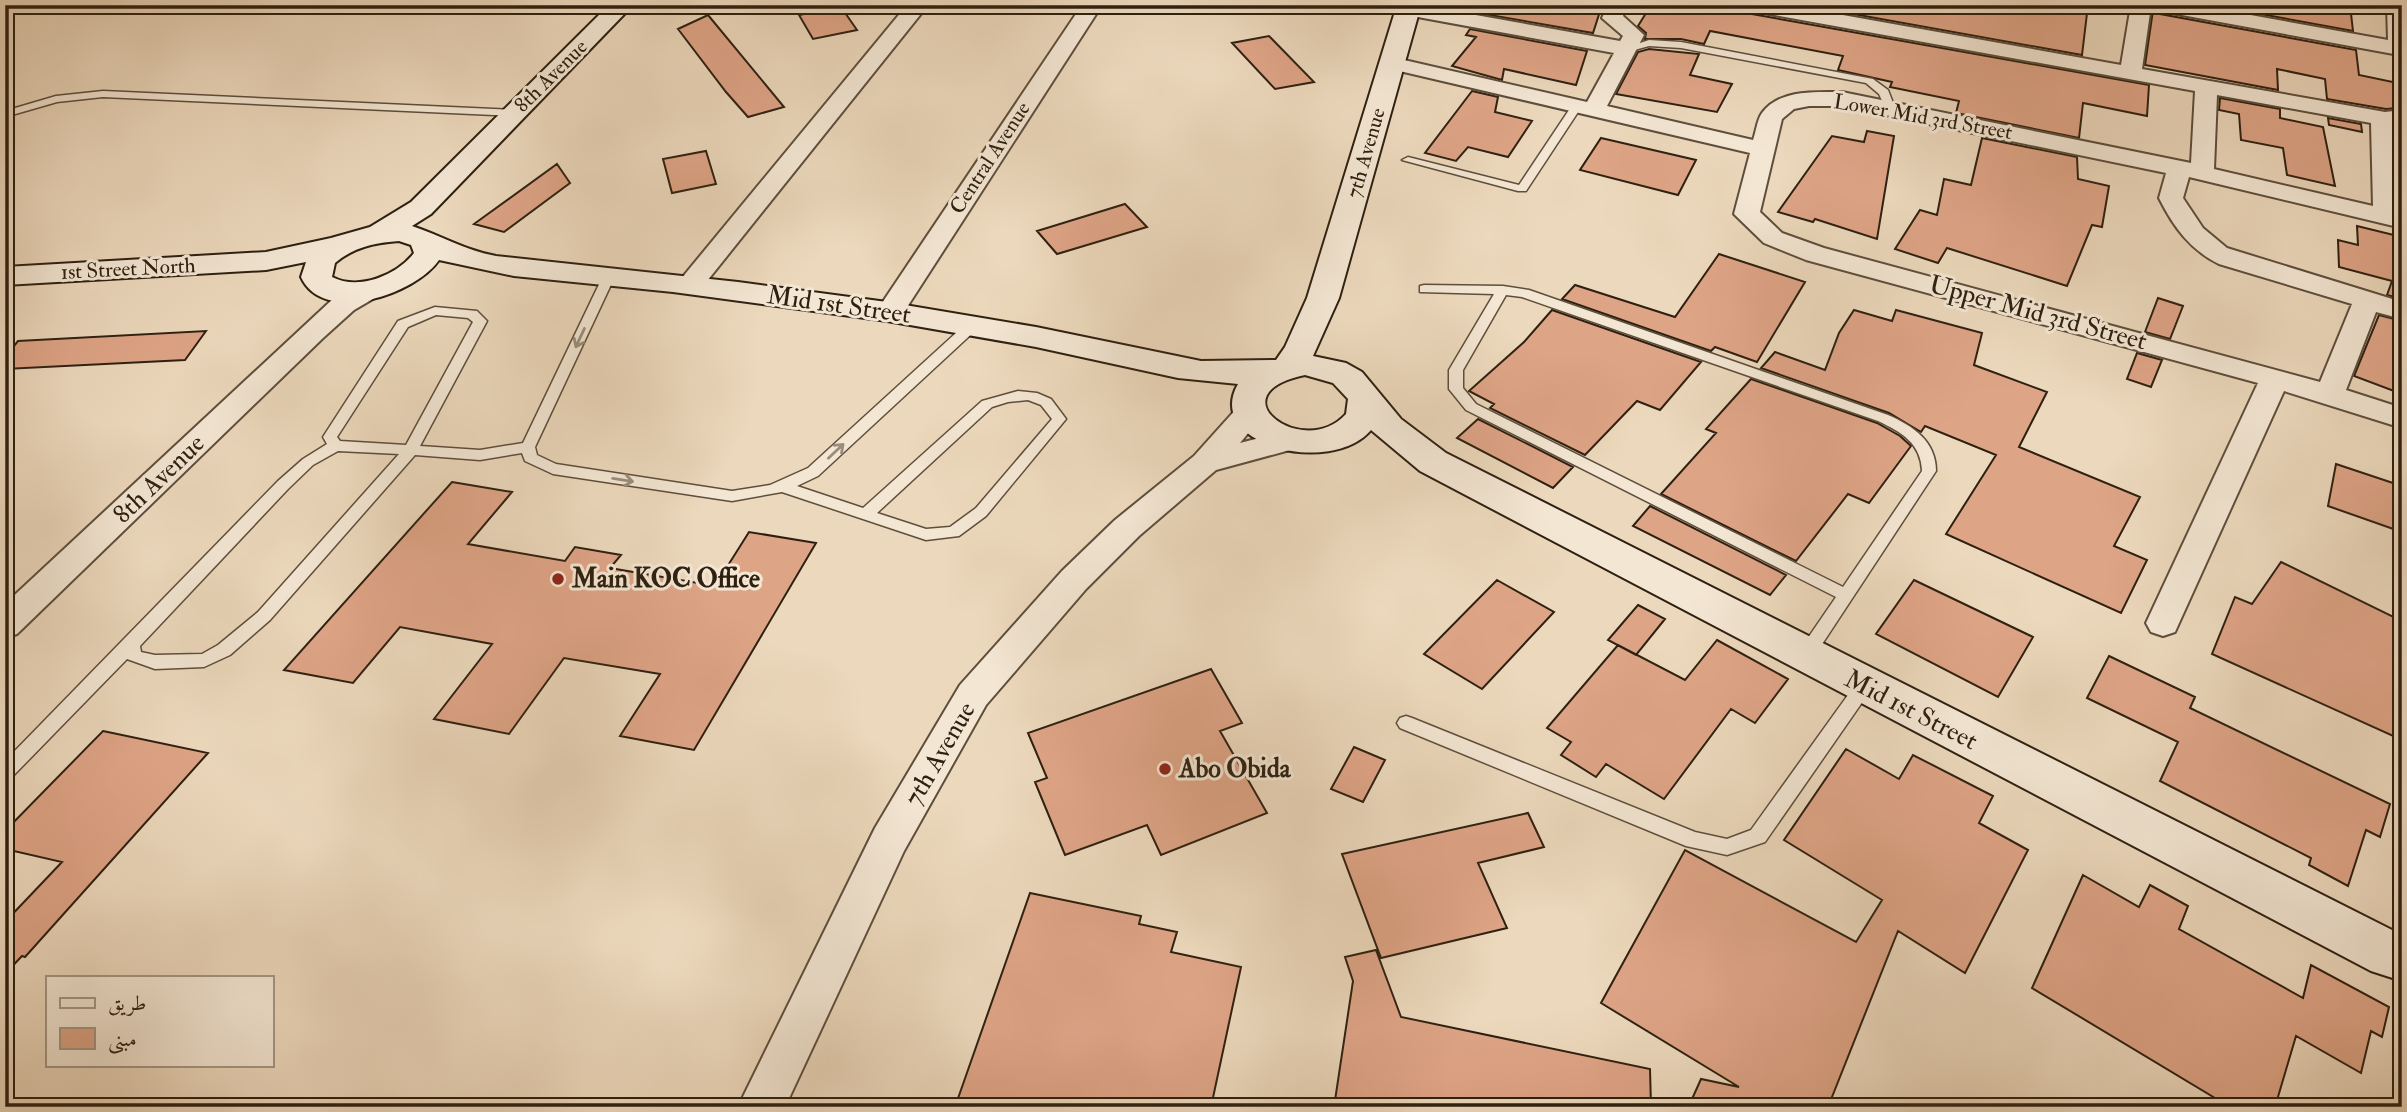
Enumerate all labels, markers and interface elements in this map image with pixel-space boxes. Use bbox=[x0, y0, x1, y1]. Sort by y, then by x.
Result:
street label: 8th Avenue bbox=[509, 33, 594, 118]
street label: Lower Mid 3rd Street bbox=[1832, 88, 2015, 146]
street label: Central Avenue bbox=[944, 96, 1036, 219]
street label: 7th Avenue bbox=[1340, 105, 1392, 201]
street label: 1st Street North bbox=[60, 252, 196, 286]
street label: Upper Mid 3rd Street bbox=[1925, 269, 2150, 358]
street label: Mid 1st Street bbox=[765, 279, 913, 331]
one-way arrow bbox=[572, 327, 586, 348]
street label: 8th Avenue bbox=[107, 427, 212, 530]
one-way arrow bbox=[827, 443, 844, 460]
one-way arrow bbox=[611, 473, 634, 486]
place label: Main KOC Office bbox=[571, 563, 760, 595]
marker: Main KOC Office bbox=[550, 571, 566, 587]
street label: Mid 1st Street bbox=[1839, 663, 1983, 757]
street label: 7th Avenue bbox=[897, 696, 983, 812]
place label: Abo Obida bbox=[1178, 753, 1292, 785]
marker: Abo Obida bbox=[1157, 761, 1173, 777]
legend bbox=[46, 976, 273, 1066]
text: طريق bbox=[108, 990, 146, 1017]
text: مبنى bbox=[108, 1026, 137, 1054]

